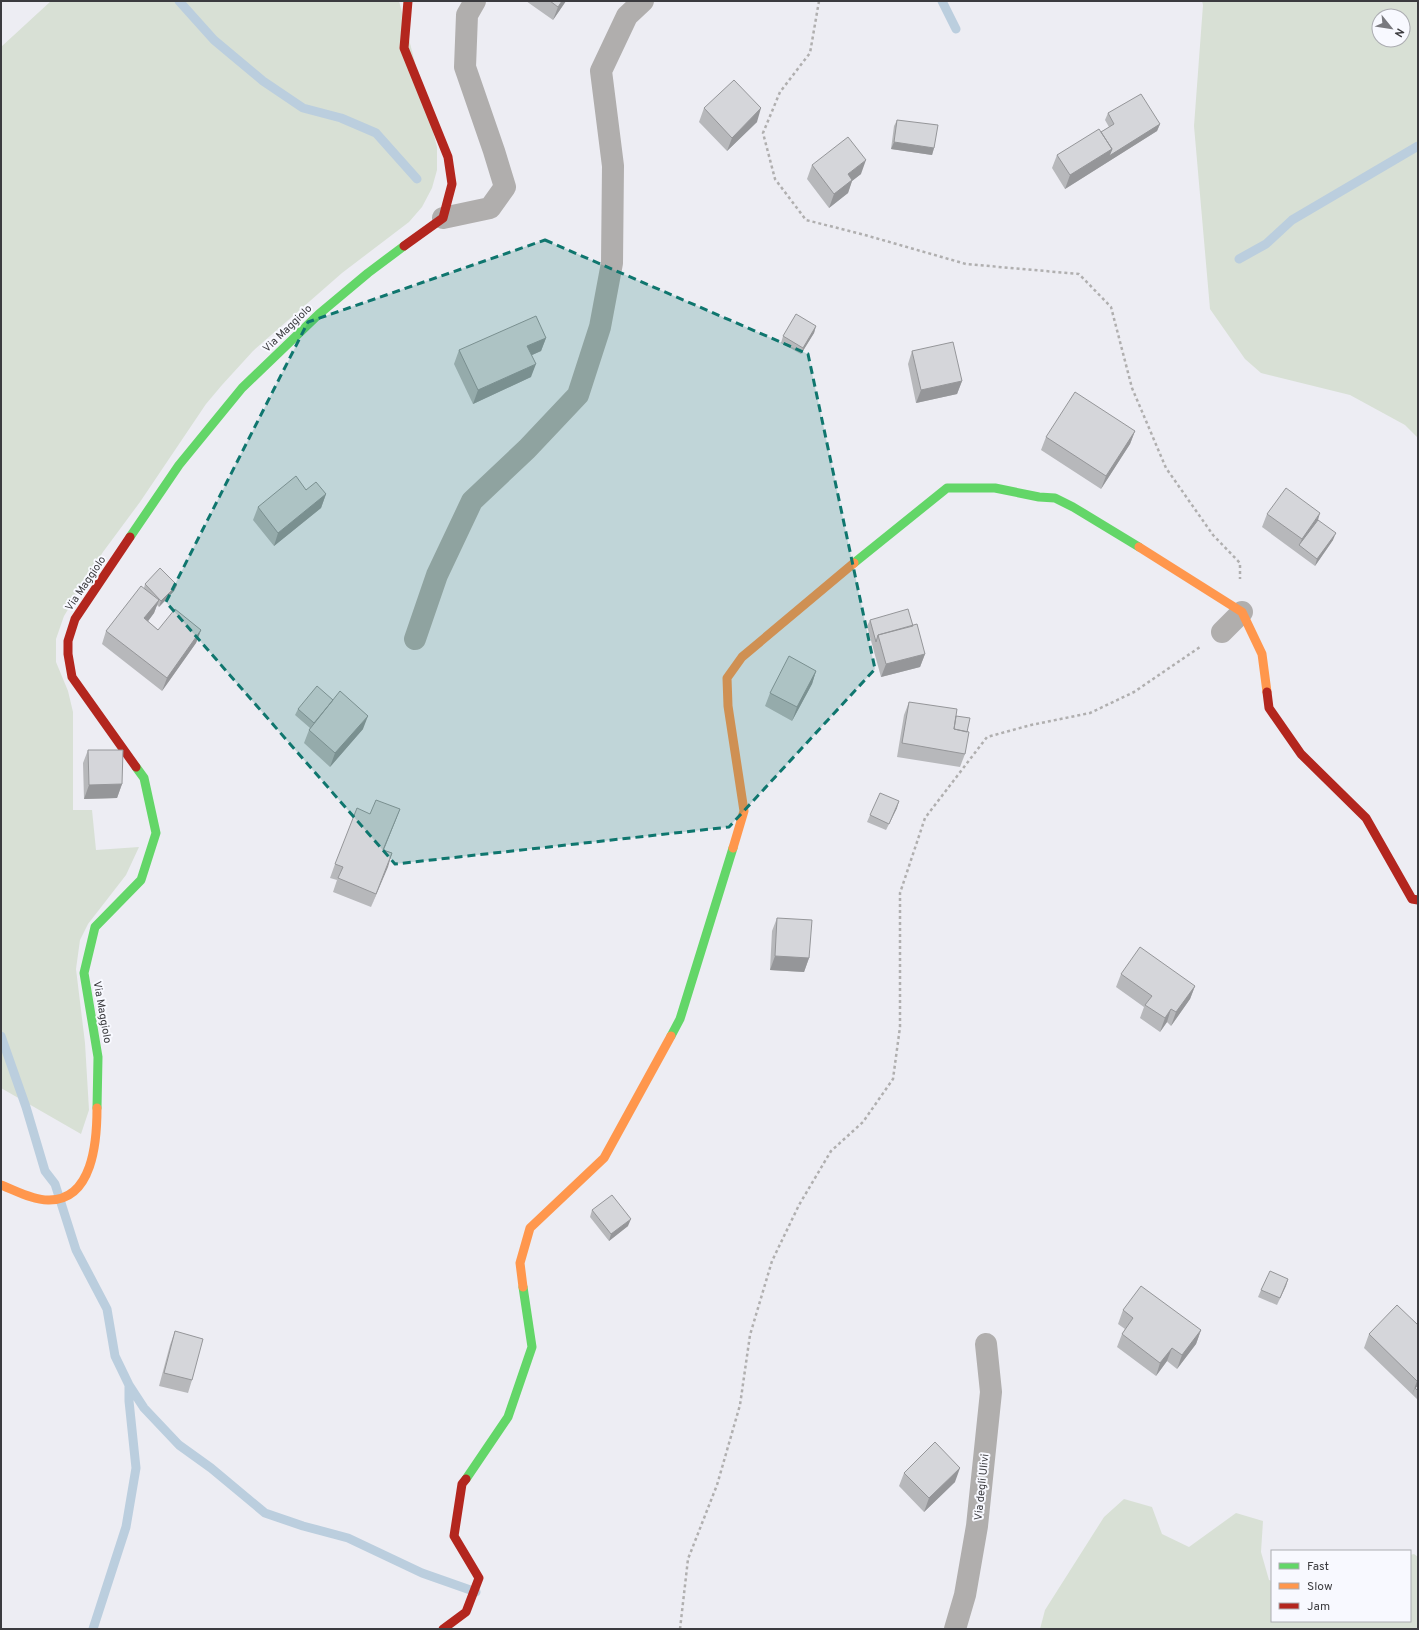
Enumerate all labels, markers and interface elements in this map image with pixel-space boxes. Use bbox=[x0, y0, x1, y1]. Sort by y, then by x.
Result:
north arrow bbox=[1371, 8, 1411, 48]
text: N bbox=[1391, 26, 1407, 39]
street label: Via Maggiolo bbox=[260, 302, 315, 356]
street label: Via Maggiolo bbox=[62, 553, 109, 614]
street label: Via Maggiolo bbox=[90, 980, 114, 1044]
street label: Via degli Ulivi bbox=[972, 1453, 992, 1521]
legend bbox=[1271, 1550, 1411, 1622]
text: Fast bbox=[1307, 1559, 1329, 1575]
text: Slow bbox=[1307, 1579, 1333, 1595]
text: Jam bbox=[1307, 1599, 1330, 1615]

